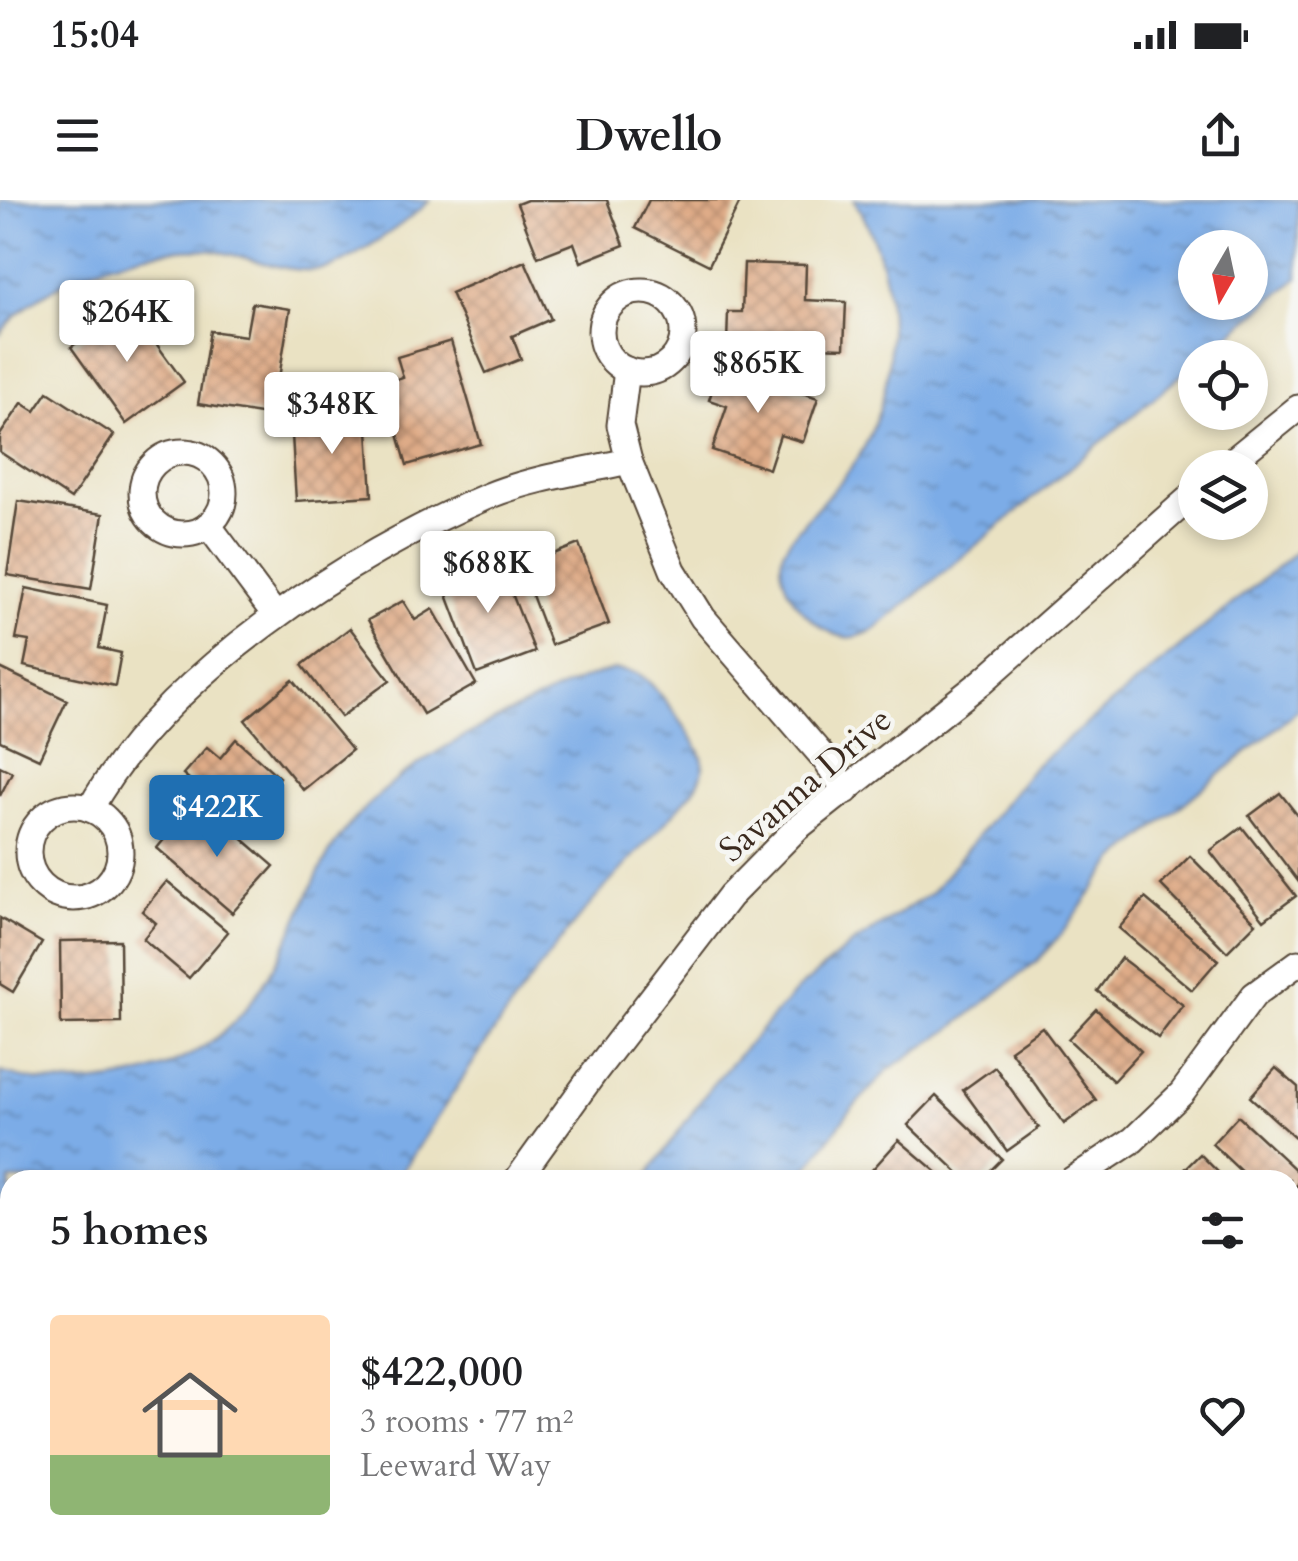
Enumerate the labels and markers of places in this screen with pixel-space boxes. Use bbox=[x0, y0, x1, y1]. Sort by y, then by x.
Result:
pin: $264K bbox=[57, 280, 197, 365]
pin: $865K bbox=[688, 331, 828, 416]
pin: $348K bbox=[262, 372, 402, 457]
pin: $688K bbox=[418, 531, 558, 616]
pin: $422K bbox=[147, 775, 287, 860]

